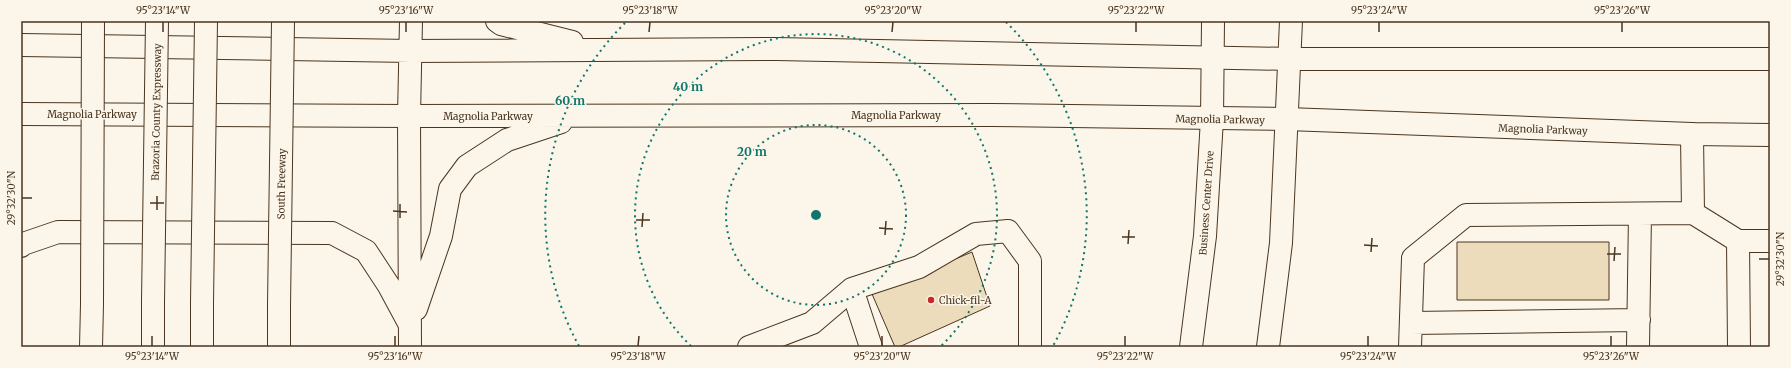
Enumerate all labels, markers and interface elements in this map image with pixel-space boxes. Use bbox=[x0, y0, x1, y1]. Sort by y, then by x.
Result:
text: 95°23'14"W bbox=[136, 4, 191, 17]
text: 95°23'16"W bbox=[379, 4, 434, 17]
text: 95°23'18"W bbox=[622, 4, 679, 17]
text: 95°23'20"W bbox=[864, 4, 923, 17]
text: 95°23'22"W bbox=[1108, 4, 1165, 17]
text: 95°23'24"W bbox=[1351, 4, 1408, 17]
text: 95°23'26"W bbox=[1594, 4, 1651, 17]
street label: Brazoria County Expressway bbox=[149, 43, 164, 181]
text: 40 m bbox=[673, 79, 703, 94]
text: 60 m bbox=[555, 93, 585, 108]
street label: Magnolia Parkway bbox=[47, 108, 137, 121]
street label: Magnolia Parkway bbox=[851, 109, 941, 122]
street label: Magnolia Parkway bbox=[443, 110, 533, 123]
street label: Magnolia Parkway bbox=[1175, 112, 1265, 127]
street label: Magnolia Parkway bbox=[1498, 121, 1588, 138]
text: 20 m bbox=[737, 144, 767, 159]
street label: South Freeway bbox=[274, 148, 289, 220]
street label: Business Center Drive bbox=[1196, 150, 1217, 256]
text: 29°32'30"N bbox=[5, 170, 18, 225]
centre of rings bbox=[809, 208, 823, 222]
text: 29°32'30"N bbox=[1774, 231, 1787, 286]
place label: Chick-fil-A bbox=[939, 294, 993, 307]
marker: Chick-fil-A bbox=[926, 295, 936, 305]
text: 95°23'14"W bbox=[125, 350, 180, 363]
text: 95°23'16"W bbox=[368, 350, 423, 363]
text: 95°23'18"W bbox=[610, 350, 667, 363]
text: 95°23'20"W bbox=[853, 350, 912, 363]
text: 95°23'22"W bbox=[1097, 350, 1154, 363]
text: 95°23'24"W bbox=[1340, 350, 1397, 363]
text: 95°23'26"W bbox=[1583, 350, 1640, 363]

